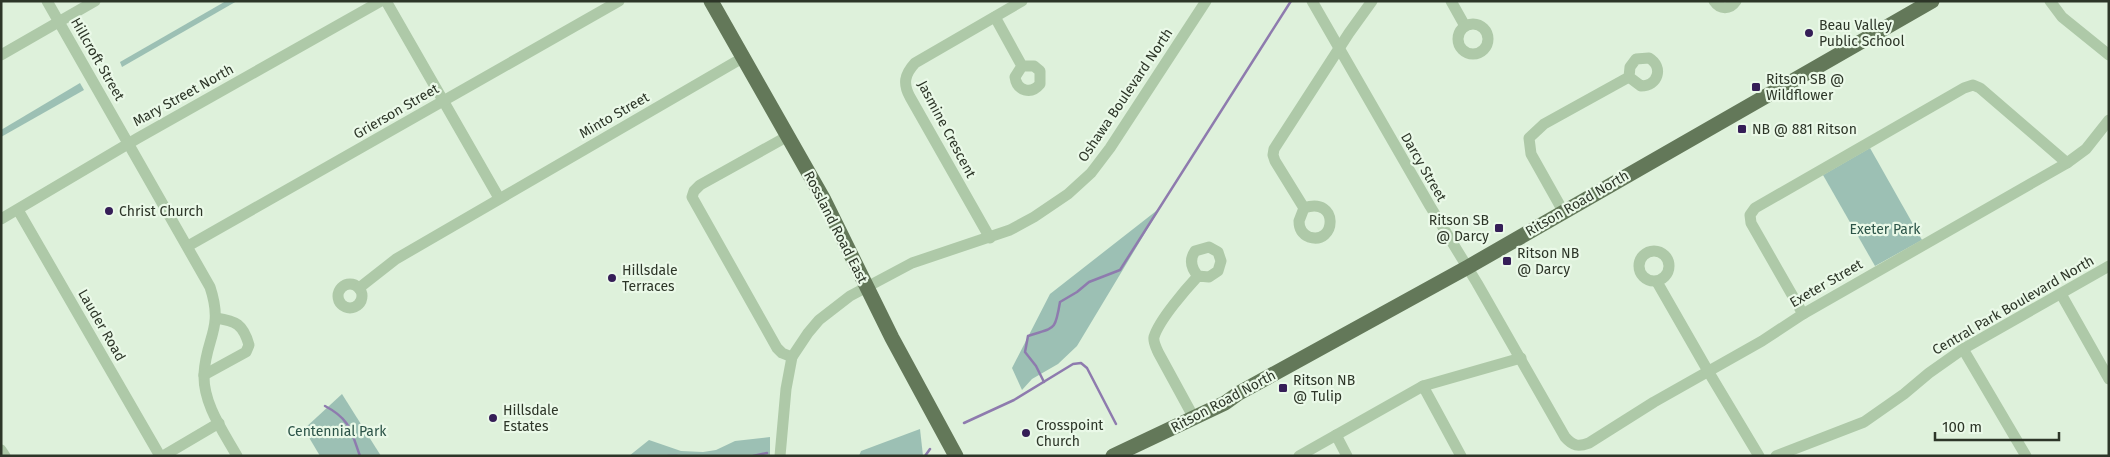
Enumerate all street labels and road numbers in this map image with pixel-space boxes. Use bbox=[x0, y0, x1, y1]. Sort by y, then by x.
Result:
street label: Hillcroft Street bbox=[67, 15, 129, 105]
street label: Oshawa Boulevard North bbox=[1074, 25, 1176, 165]
street label: Mary Street North bbox=[130, 61, 237, 130]
street label: Jasmine Crescent bbox=[914, 78, 980, 182]
street label: Grierson Street bbox=[351, 80, 443, 143]
street label: Minto Street bbox=[576, 88, 653, 142]
street label: Darcy Street bbox=[1397, 130, 1451, 206]
street label: Ritson Road North bbox=[1523, 167, 1632, 240]
street label: Rossland Road East bbox=[800, 168, 872, 287]
street label: Central Park Boulevard North bbox=[1929, 252, 2097, 359]
street label: Exeter Street bbox=[1787, 255, 1867, 311]
street label: Lauder Road bbox=[74, 286, 129, 364]
street label: Ritson Road North bbox=[1168, 367, 1279, 436]

